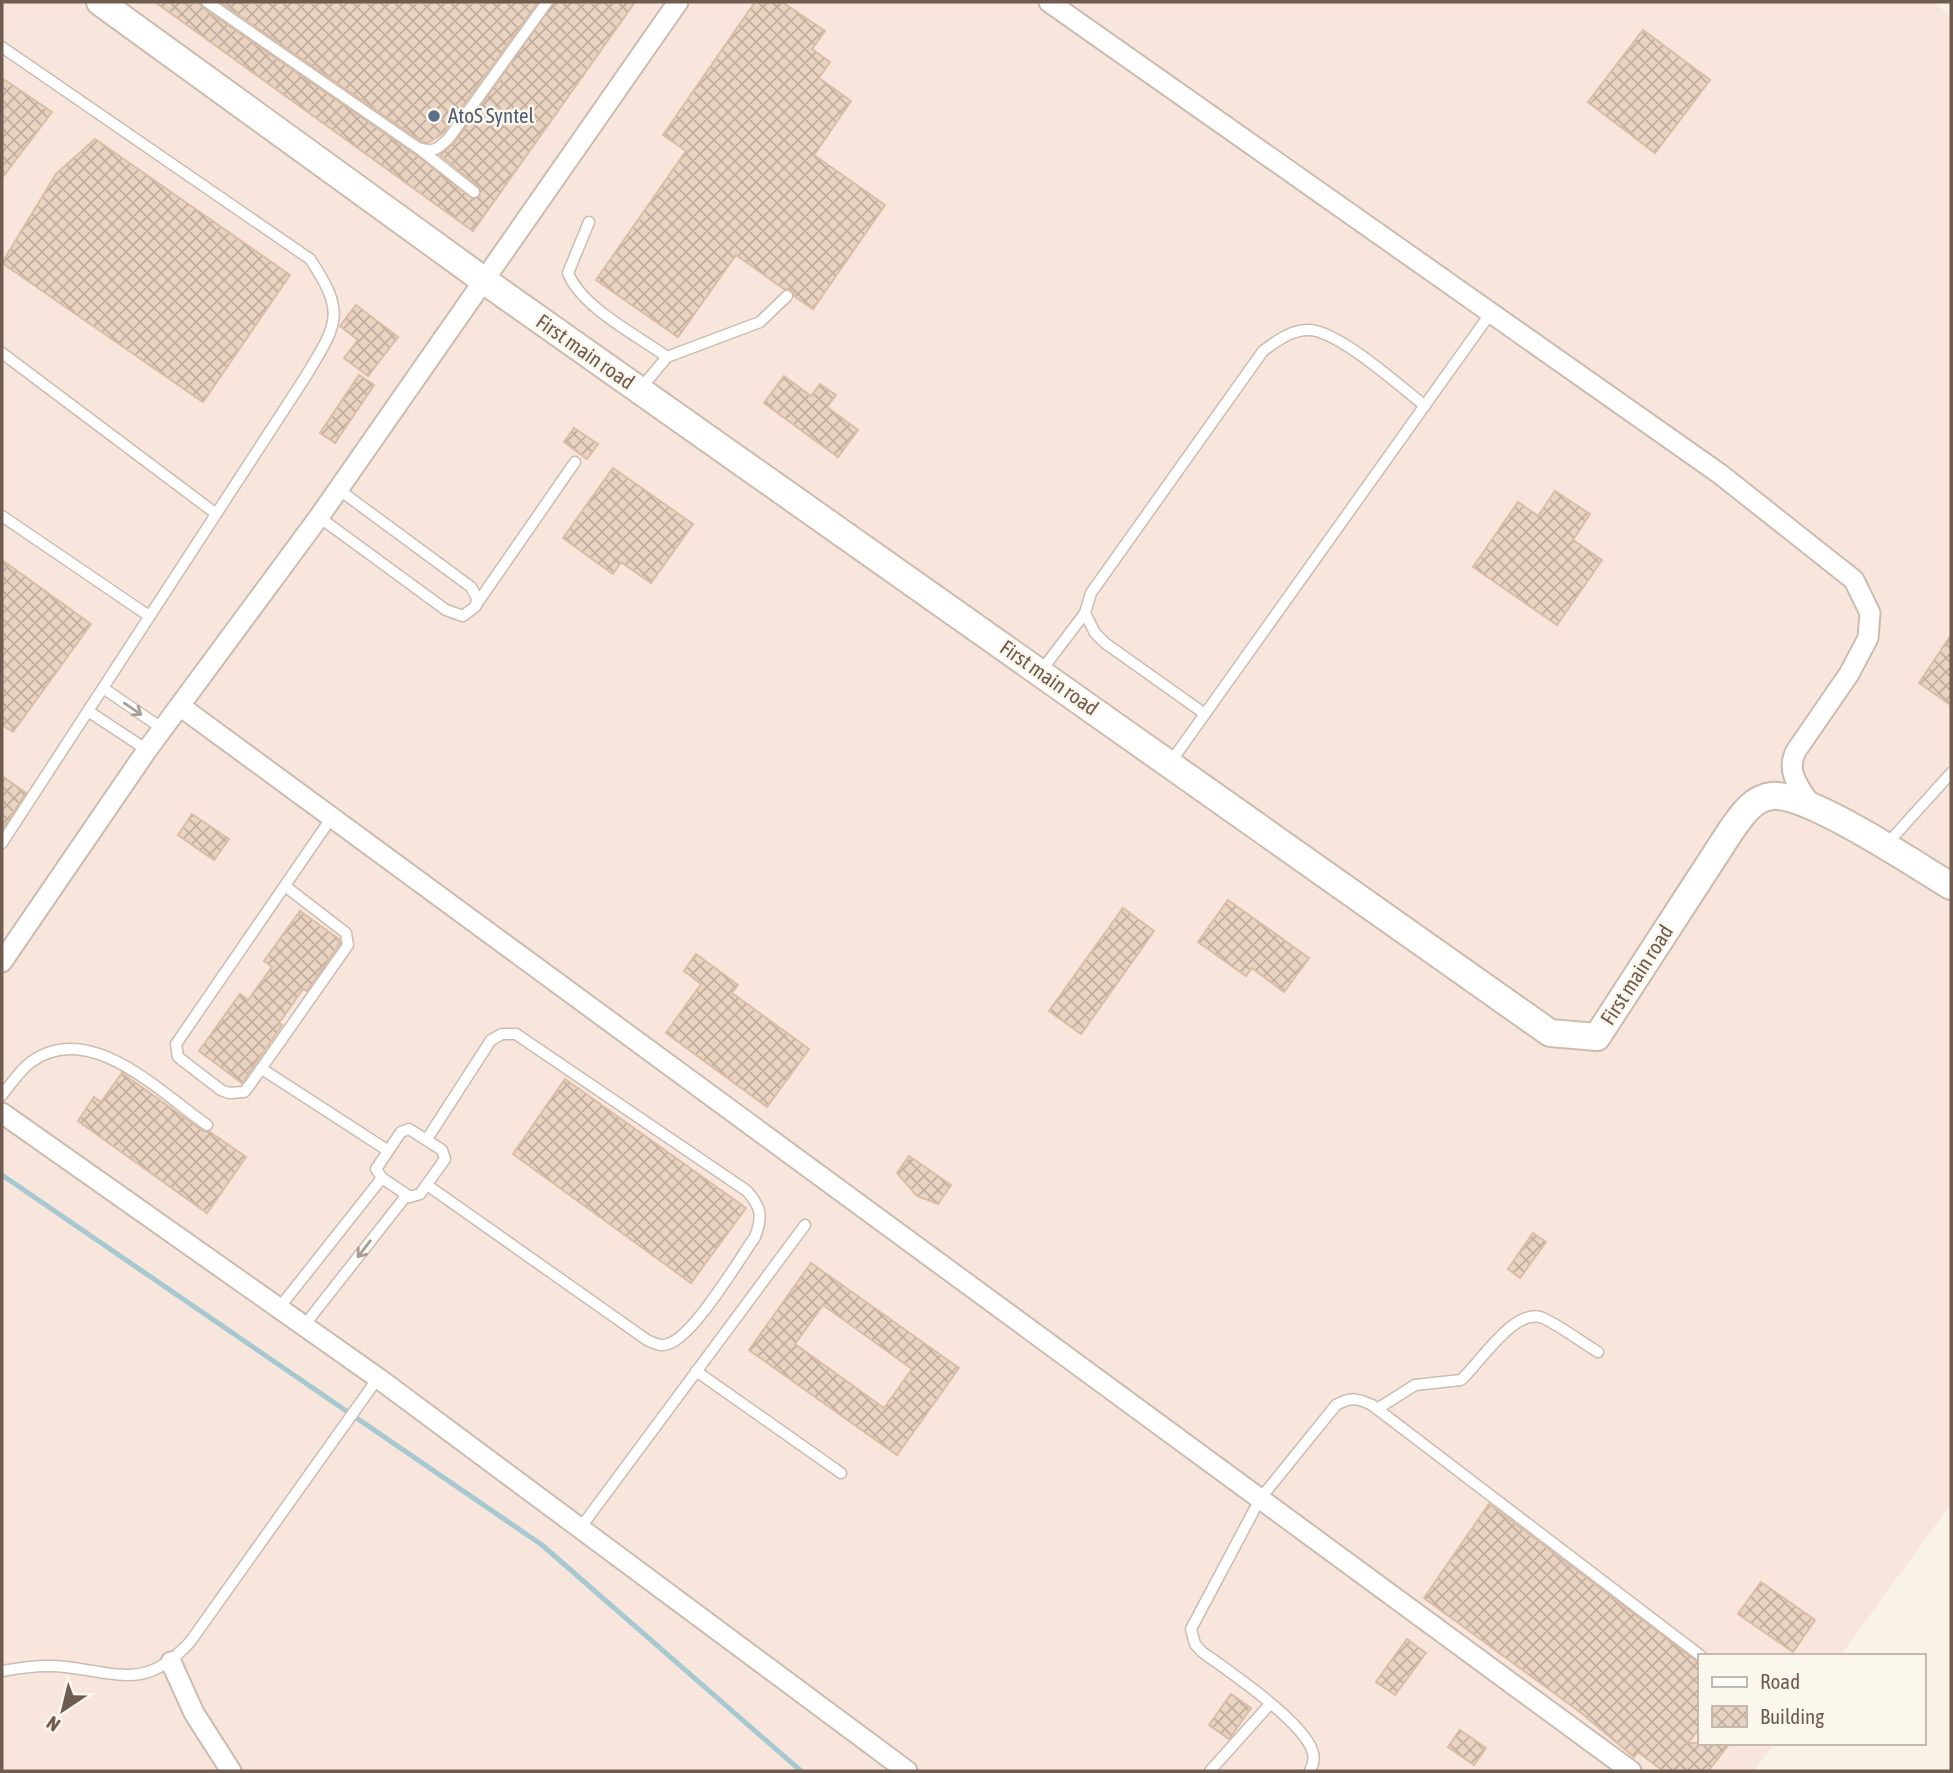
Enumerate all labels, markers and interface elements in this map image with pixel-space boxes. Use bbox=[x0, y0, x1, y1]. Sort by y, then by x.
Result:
place label: AtoS Syntel bbox=[448, 103, 535, 127]
marker: AtoS Syntel bbox=[426, 108, 442, 124]
street label: First main road bbox=[532, 309, 639, 394]
street label: First main road bbox=[996, 635, 1103, 720]
one-way arrow bbox=[123, 701, 142, 716]
street label: First main road bbox=[1595, 920, 1677, 1029]
one-way arrow bbox=[357, 1240, 372, 1258]
legend bbox=[1698, 1654, 1925, 1745]
text: Road bbox=[1760, 1669, 1800, 1693]
north arrow bbox=[28, 1675, 98, 1745]
text: Building bbox=[1760, 1704, 1824, 1728]
text: N bbox=[42, 1712, 64, 1736]

